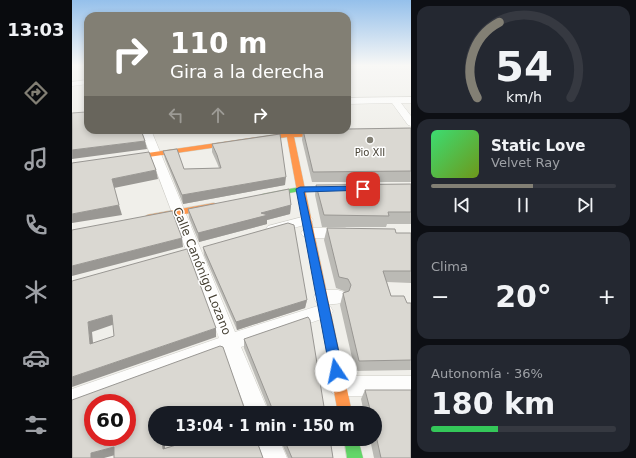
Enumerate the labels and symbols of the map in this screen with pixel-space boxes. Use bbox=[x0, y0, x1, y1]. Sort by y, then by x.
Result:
marker: Pio XII bbox=[365, 135, 375, 145]
place label: Pio XII bbox=[355, 147, 385, 158]
pin bbox=[346, 172, 380, 206]
street label: Calle Canónigo Lozano bbox=[170, 205, 234, 337]
position arrow bbox=[315, 350, 357, 392]
speed limit sign: 60 bbox=[84, 394, 136, 446]

